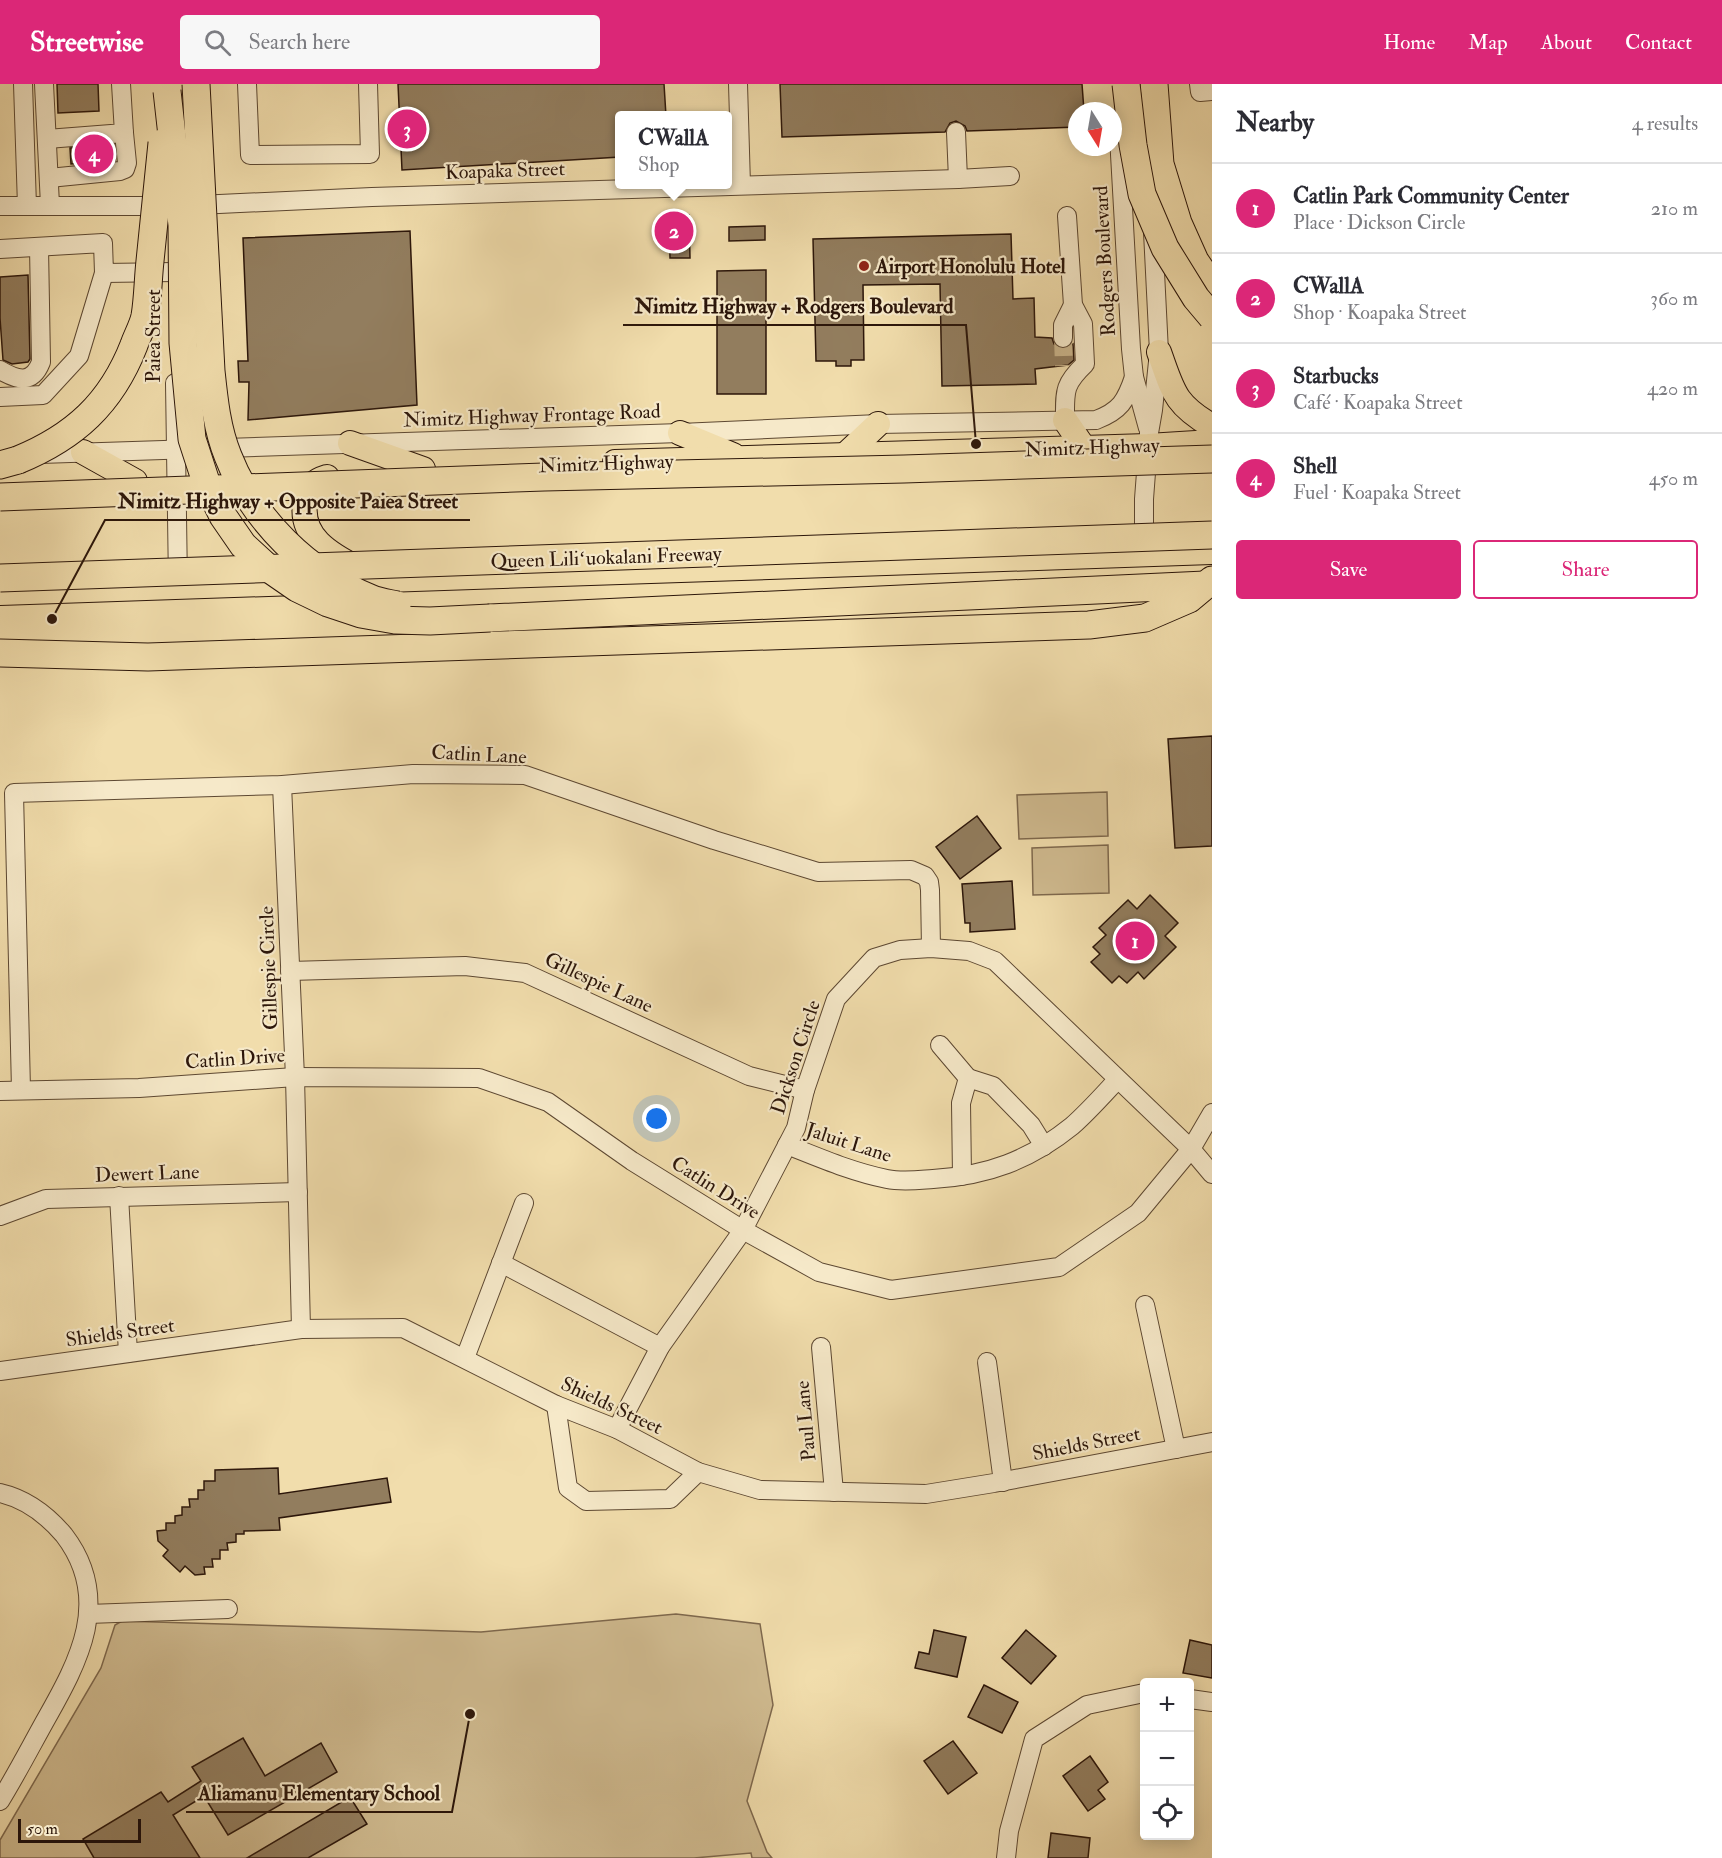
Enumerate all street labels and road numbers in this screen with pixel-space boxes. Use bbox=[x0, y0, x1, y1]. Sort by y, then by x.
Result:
street label: Koapaka Street bbox=[445, 156, 566, 186]
street label: Rodgers Boulevard bbox=[1088, 185, 1121, 337]
street label: Paiea Street bbox=[141, 289, 166, 383]
street label: Nimitz Highway Frontage Road bbox=[403, 399, 661, 432]
street label: Nimitz Highway bbox=[1024, 433, 1161, 462]
street label: Nimitz Highway bbox=[538, 449, 675, 478]
street label: Queen Liliʻuokalani Freeway bbox=[490, 541, 723, 574]
street label: Catlin Lane bbox=[431, 740, 527, 769]
street label: Gillespie Circle bbox=[254, 906, 284, 1030]
street label: Gillespie Lane bbox=[540, 946, 657, 1019]
street label: Dickson Circle bbox=[765, 997, 826, 1117]
street label: Catlin Drive bbox=[184, 1043, 286, 1074]
street label: Jaluit Lane bbox=[802, 1117, 895, 1168]
street label: Catlin Drive bbox=[667, 1150, 765, 1225]
street label: Dewert Lane bbox=[94, 1159, 200, 1188]
street label: Shields Street bbox=[64, 1312, 176, 1352]
street label: Shields Street bbox=[557, 1371, 667, 1440]
street label: Paul Lane bbox=[790, 1380, 821, 1462]
street label: Shields Street bbox=[1030, 1421, 1143, 1466]

